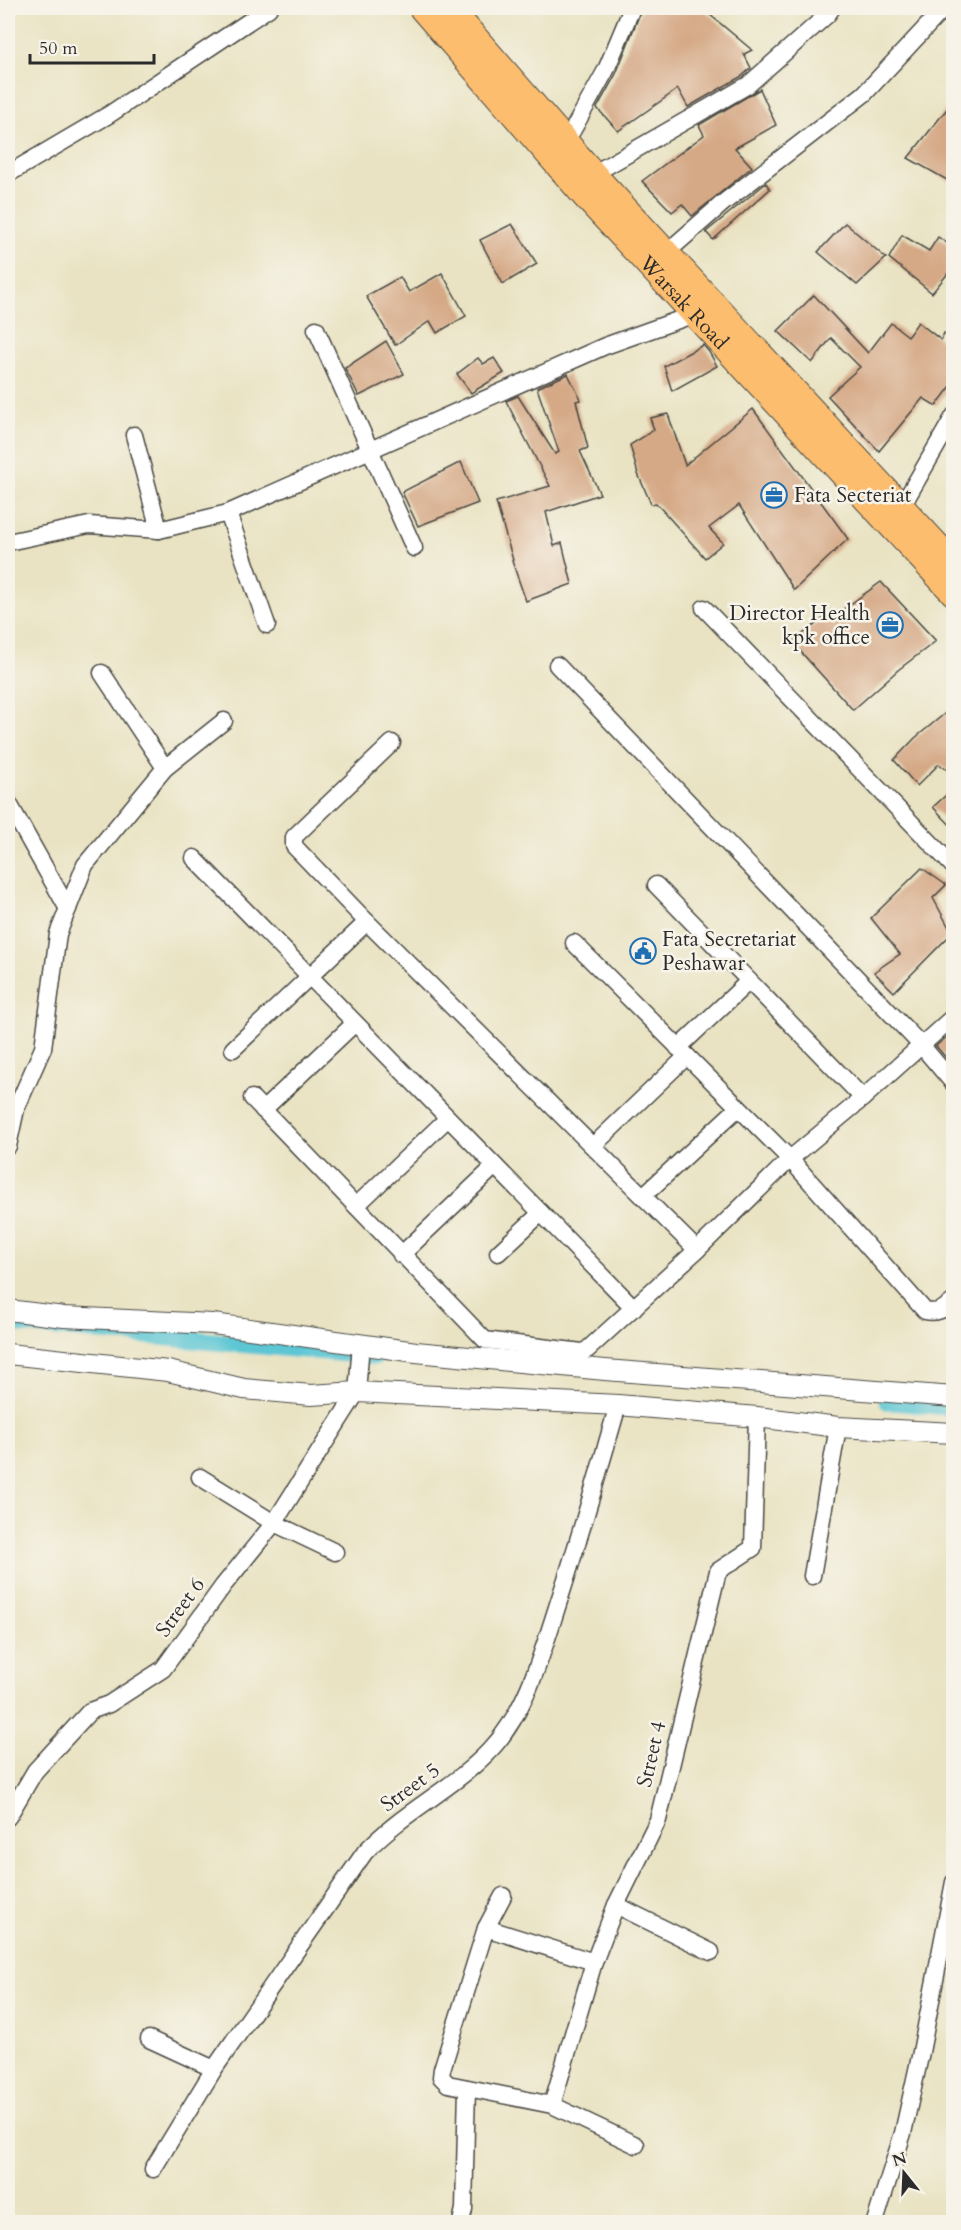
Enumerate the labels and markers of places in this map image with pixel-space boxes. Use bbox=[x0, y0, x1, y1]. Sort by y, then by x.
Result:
office icon: Fata Secteriat bbox=[759, 480, 789, 510]
place label: Fata Secteriat bbox=[794, 481, 912, 510]
place label: Director Health kpk office bbox=[729, 599, 870, 652]
office icon: Director Health kpk office bbox=[875, 610, 905, 640]
place label: Fata Secretariat Peshawar bbox=[662, 925, 797, 978]
public building icon: Fata Secretariat Peshawar bbox=[628, 936, 658, 966]

